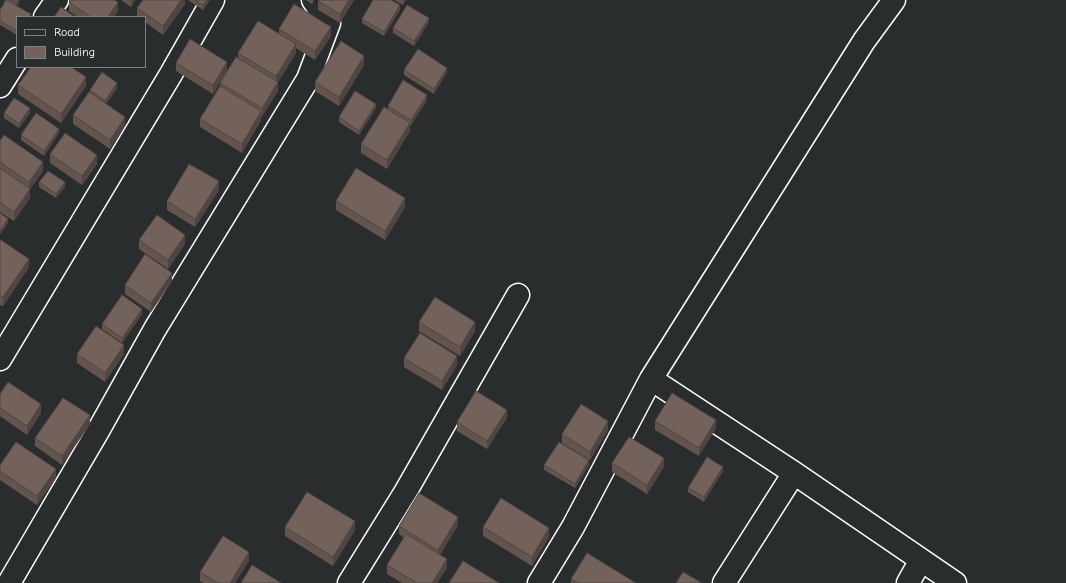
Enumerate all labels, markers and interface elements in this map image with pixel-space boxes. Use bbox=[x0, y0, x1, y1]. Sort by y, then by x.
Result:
legend bbox=[16, 16, 146, 68]
text: Road bbox=[54, 25, 80, 39]
text: Building bbox=[54, 45, 95, 59]

